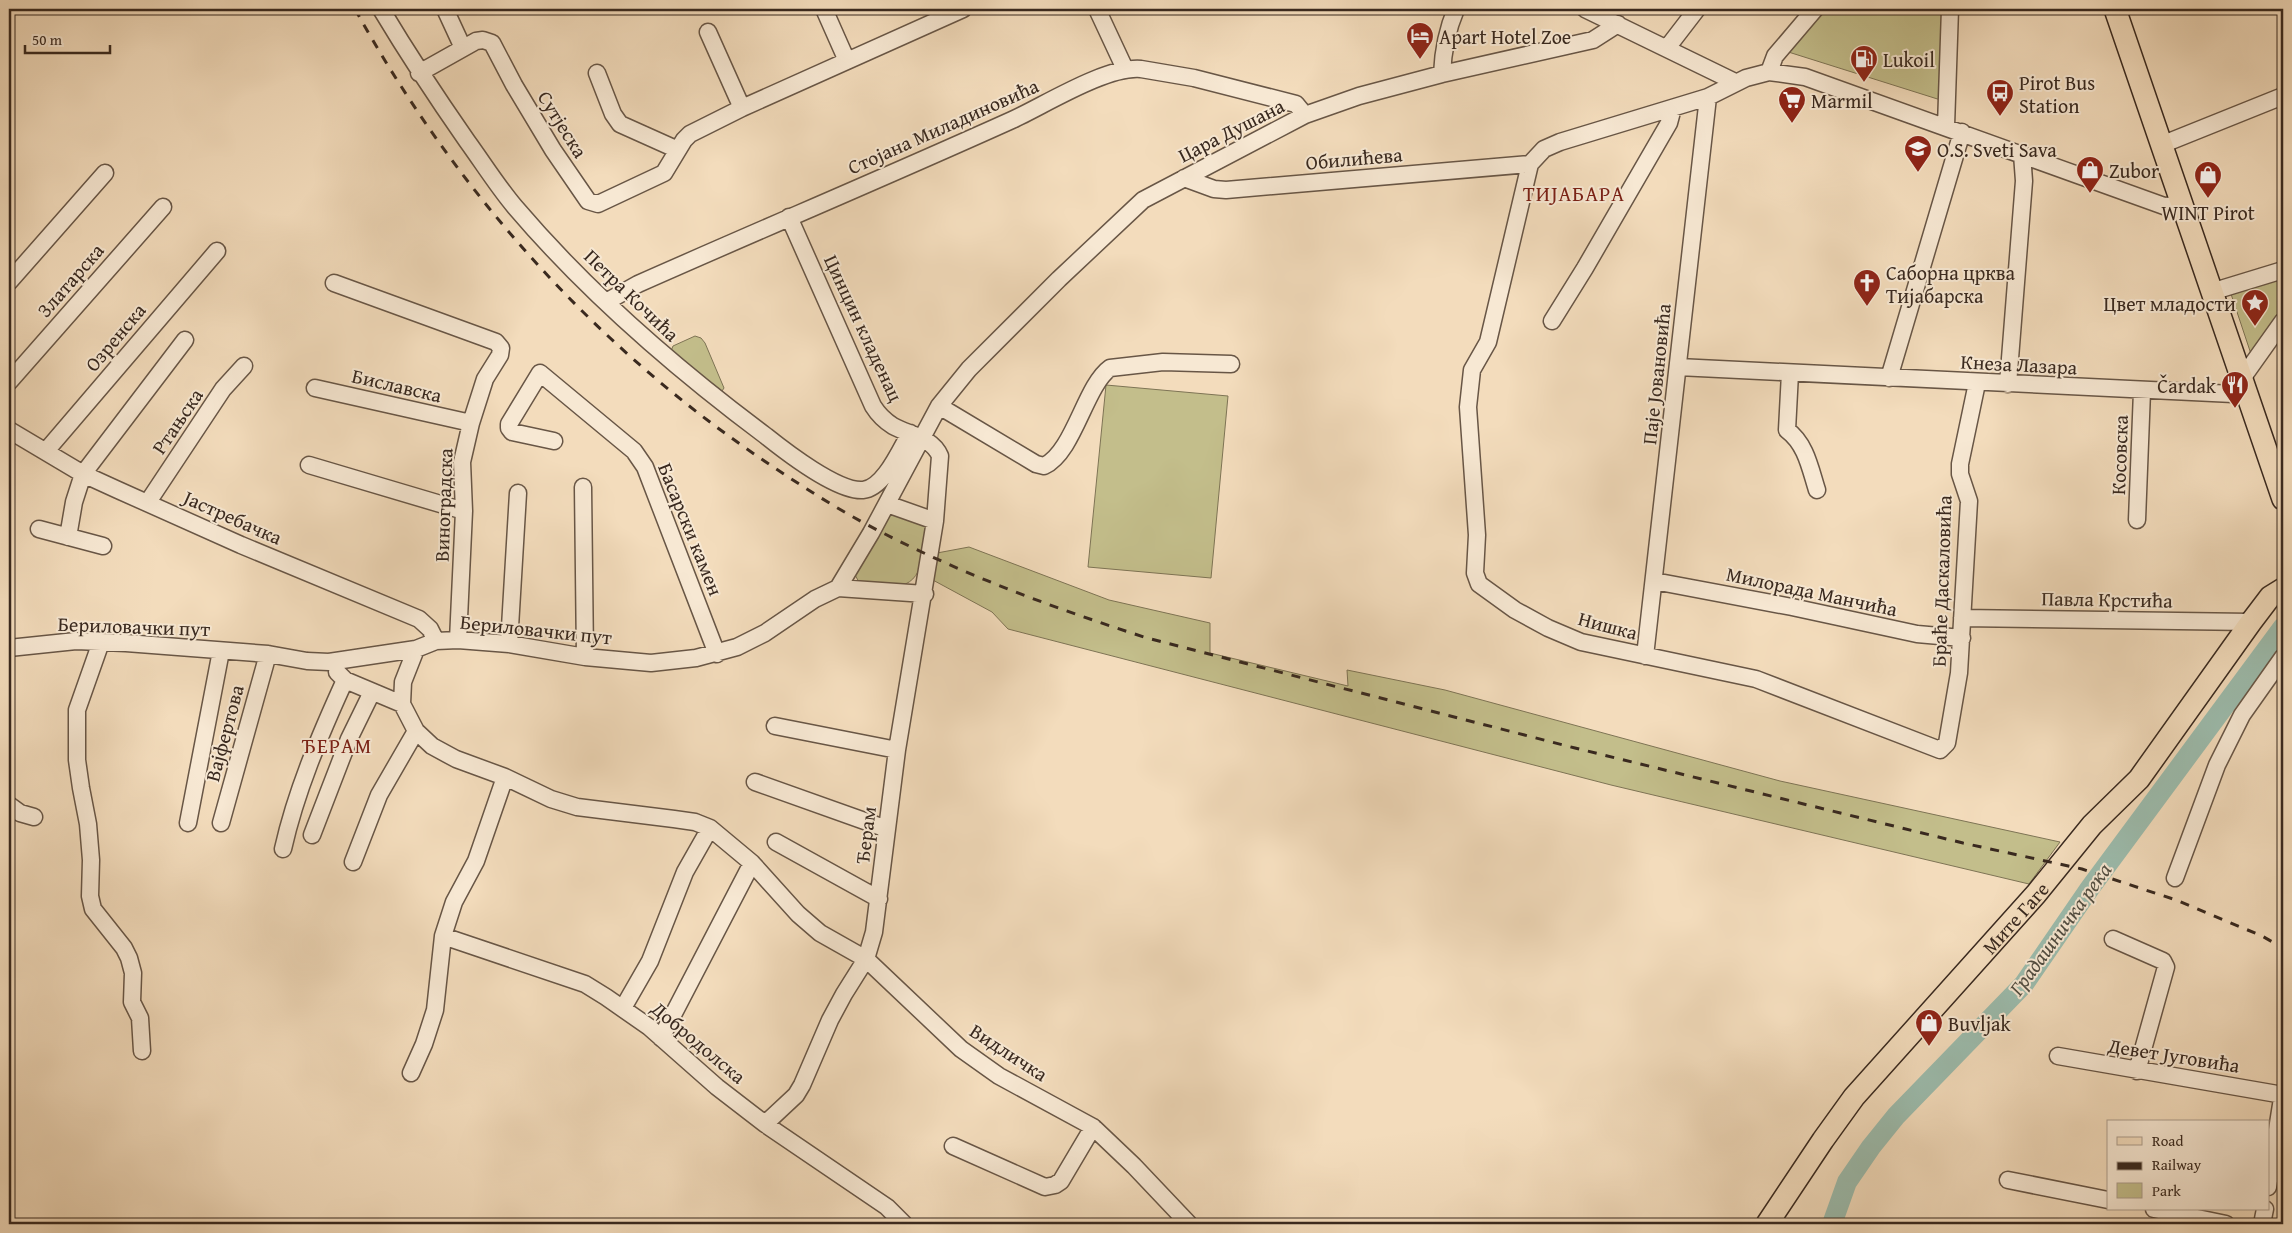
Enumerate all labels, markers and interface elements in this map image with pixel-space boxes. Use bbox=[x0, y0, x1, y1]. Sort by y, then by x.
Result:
hotel icon: Apart Hotel Zoe bbox=[1405, 21, 1435, 60]
scale bar bbox=[25, 22, 110, 54]
place label: Apart Hotel Zoe bbox=[1439, 22, 1571, 51]
text: 50 m bbox=[32, 29, 63, 50]
fuel station icon: Lukoil bbox=[1849, 44, 1879, 83]
place label: Lukoil bbox=[1883, 45, 1935, 74]
place label: Pirot Bus Station bbox=[2019, 68, 2095, 120]
street label: Стојана Миладиновића bbox=[843, 71, 1044, 181]
bus stop icon: Pirot Bus Station bbox=[1985, 78, 2015, 117]
street label: Сутјеска bbox=[531, 85, 595, 164]
supermarket icon: Marmil bbox=[1777, 85, 1807, 124]
place label: Marmil bbox=[1811, 86, 1873, 115]
street label: Цара Душана bbox=[1173, 91, 1290, 169]
school or university icon: O.S. Sveti Sava bbox=[1903, 134, 1933, 173]
place label: O.S. Sveti Sava bbox=[1937, 135, 2057, 164]
street label: Обилићева bbox=[1304, 139, 1404, 177]
shop icon: Zubor bbox=[2075, 155, 2105, 194]
place label: Zubor bbox=[2109, 156, 2159, 185]
shop icon: WINT Pirot bbox=[2193, 160, 2223, 199]
district label: ТИЈАБАРА bbox=[1523, 178, 1625, 209]
place label: WINT Pirot bbox=[2161, 198, 2255, 227]
street label: Златарска bbox=[30, 236, 111, 323]
street label: Петра Кочића bbox=[578, 242, 686, 348]
street label: Цинцин кладенац bbox=[817, 250, 911, 407]
place label: Саборна црква Тијабарска bbox=[1886, 258, 2016, 310]
church icon: Саборна црква Тијабарска bbox=[1852, 268, 1882, 307]
place icon: Цвет младости bbox=[2240, 288, 2270, 327]
place label: Цвет младости bbox=[2104, 289, 2236, 318]
street label: Озренска bbox=[78, 296, 153, 378]
street label: Паје Јовановића bbox=[1634, 302, 1678, 446]
street label: Кнеза Лазара bbox=[1960, 346, 2078, 382]
street label: Биславска bbox=[349, 361, 445, 409]
restaurant icon: Čardak bbox=[2220, 370, 2250, 409]
place label: Čardak bbox=[2157, 371, 2217, 400]
street label: Ртањска bbox=[144, 382, 210, 460]
street label: Косовска bbox=[2103, 414, 2135, 496]
street label: Виноградска bbox=[427, 447, 459, 562]
street label: Басарски камен bbox=[651, 458, 731, 600]
street label: Јастребачка bbox=[176, 481, 287, 552]
street label: Браће Даскаловића bbox=[1924, 494, 1958, 667]
street label: Милорада Манчића bbox=[1724, 559, 1901, 623]
street label: Павла Крстића bbox=[2041, 583, 2173, 615]
street label: Нишка bbox=[1575, 603, 1641, 647]
street label: Бериловачки пут bbox=[459, 607, 614, 651]
street label: Бериловачки пут bbox=[57, 609, 211, 643]
street label: Вајфертова bbox=[197, 681, 251, 785]
district label: ЂЕРАМ bbox=[302, 730, 372, 761]
street label: Ђерам bbox=[847, 805, 883, 865]
water label: Градашничка река bbox=[2001, 856, 2119, 1003]
street label: Мите Гаге bbox=[1975, 875, 2055, 960]
street label: Добродолска bbox=[645, 993, 753, 1090]
shop icon: Buvljak bbox=[1914, 1008, 1944, 1047]
place label: Buvljak bbox=[1948, 1009, 2012, 1038]
street label: Видличка bbox=[964, 1016, 1054, 1088]
street label: Девет Југовића bbox=[2105, 1030, 2242, 1080]
legend bbox=[2107, 1120, 2270, 1210]
text: Road bbox=[2152, 1130, 2183, 1151]
text: Railway bbox=[2152, 1154, 2202, 1175]
text: Park bbox=[2152, 1180, 2181, 1201]

